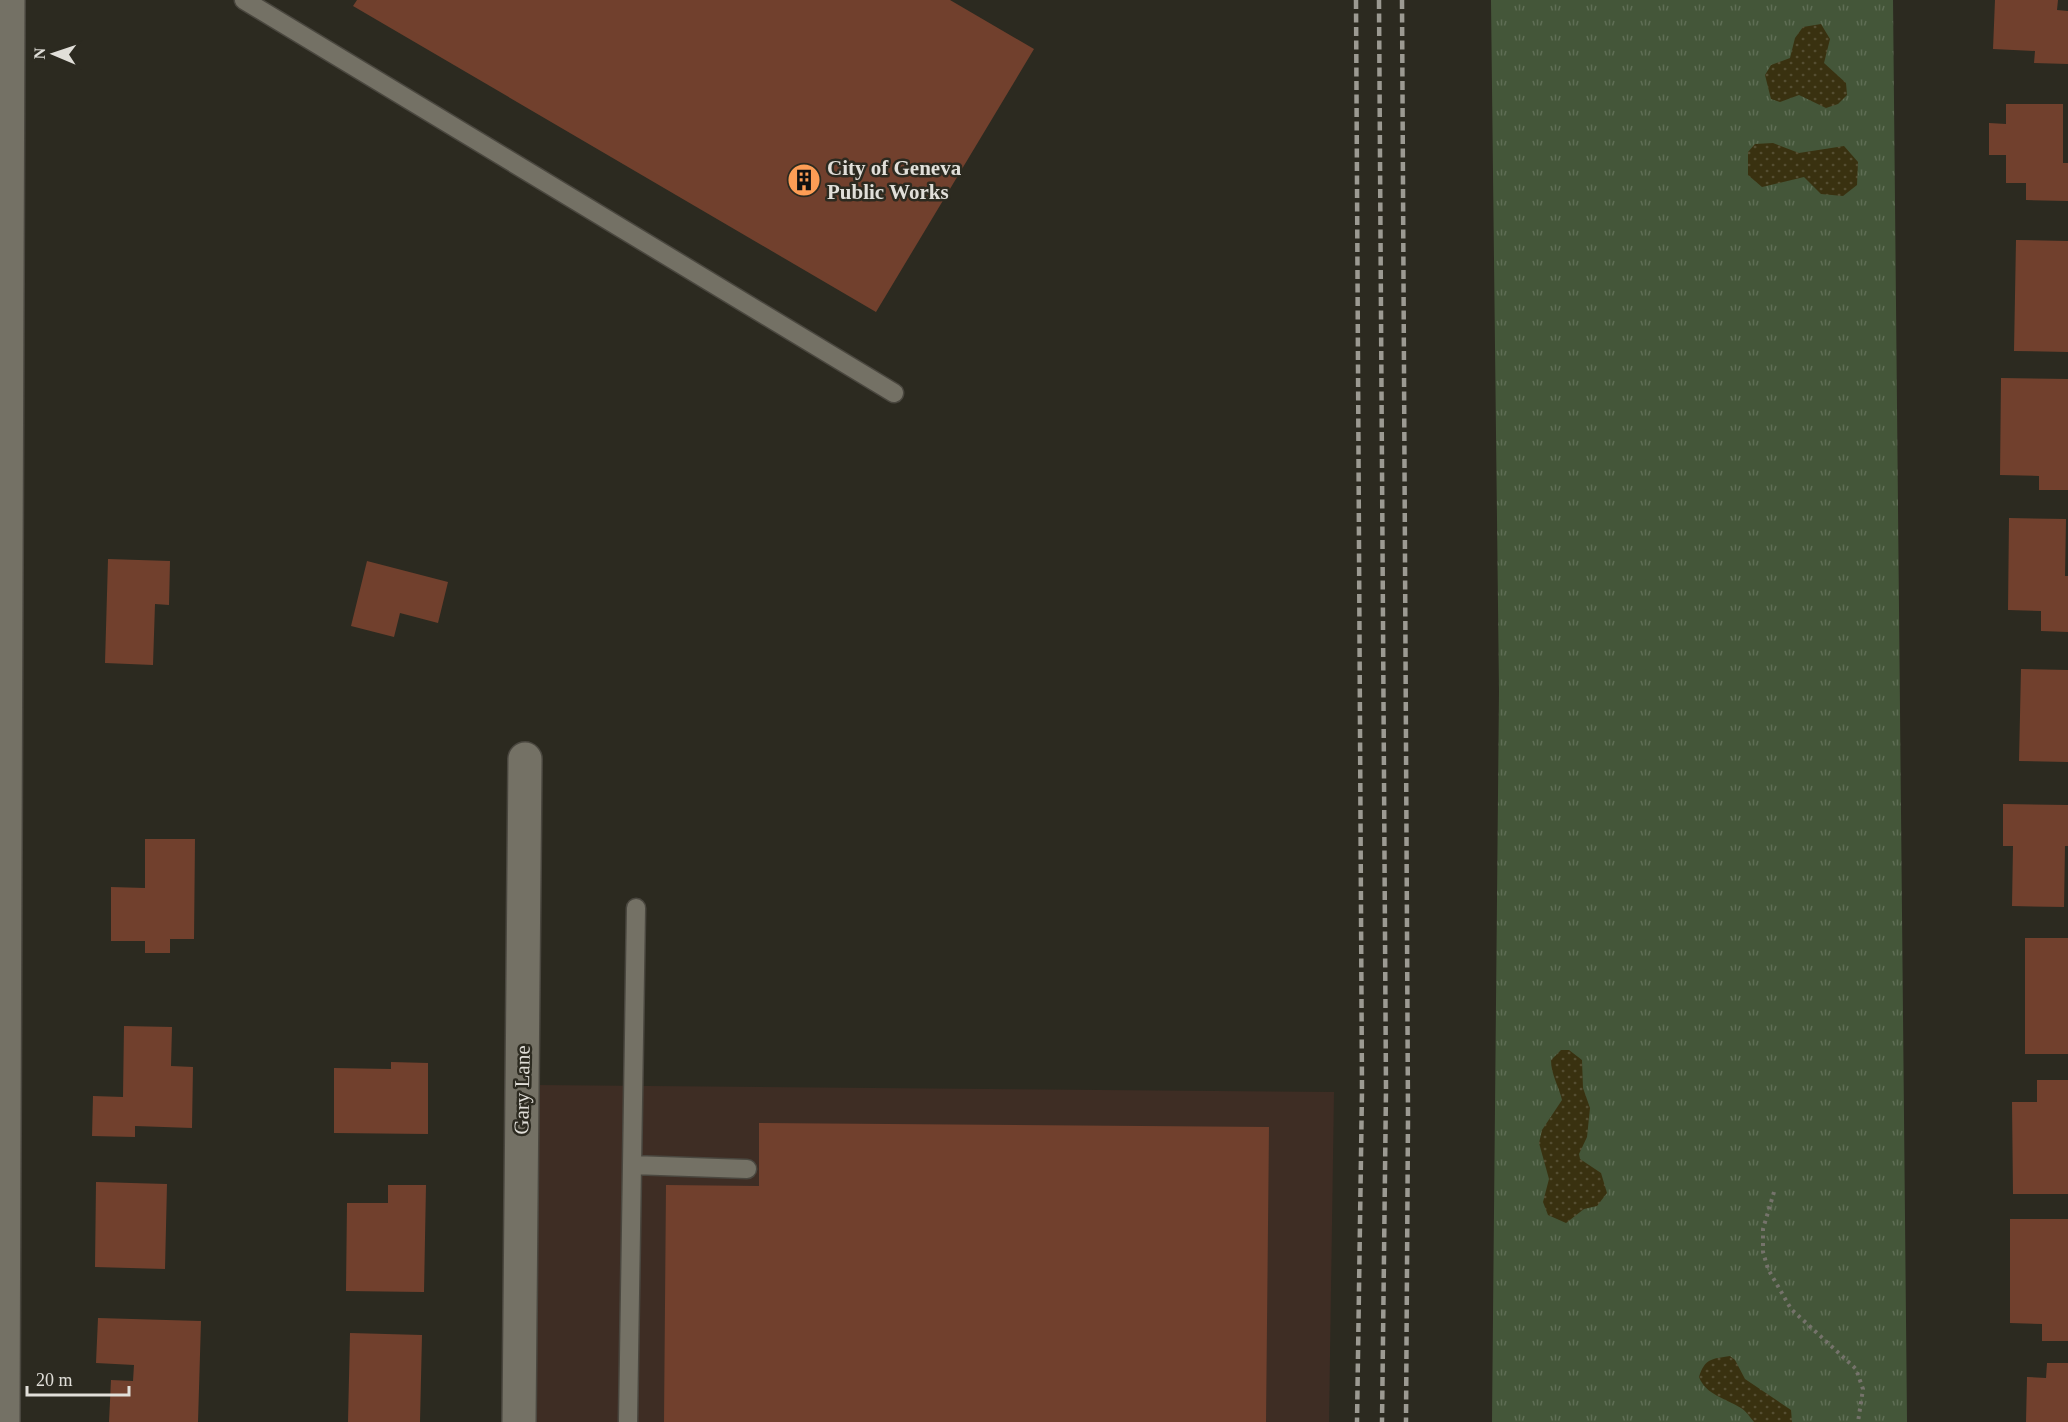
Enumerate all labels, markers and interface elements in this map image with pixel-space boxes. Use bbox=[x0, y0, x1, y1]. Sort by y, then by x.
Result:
north arrow bbox=[24, 24, 84, 84]
text: N bbox=[31, 47, 48, 60]
place label: City of Geneva Public Works bbox=[827, 156, 962, 204]
building icon: City of Geneva Public Works bbox=[786, 162, 822, 198]
street label: Gary Lane bbox=[509, 1045, 535, 1135]
scale bar bbox=[27, 1359, 129, 1397]
text: 20 m bbox=[36, 1370, 73, 1390]

